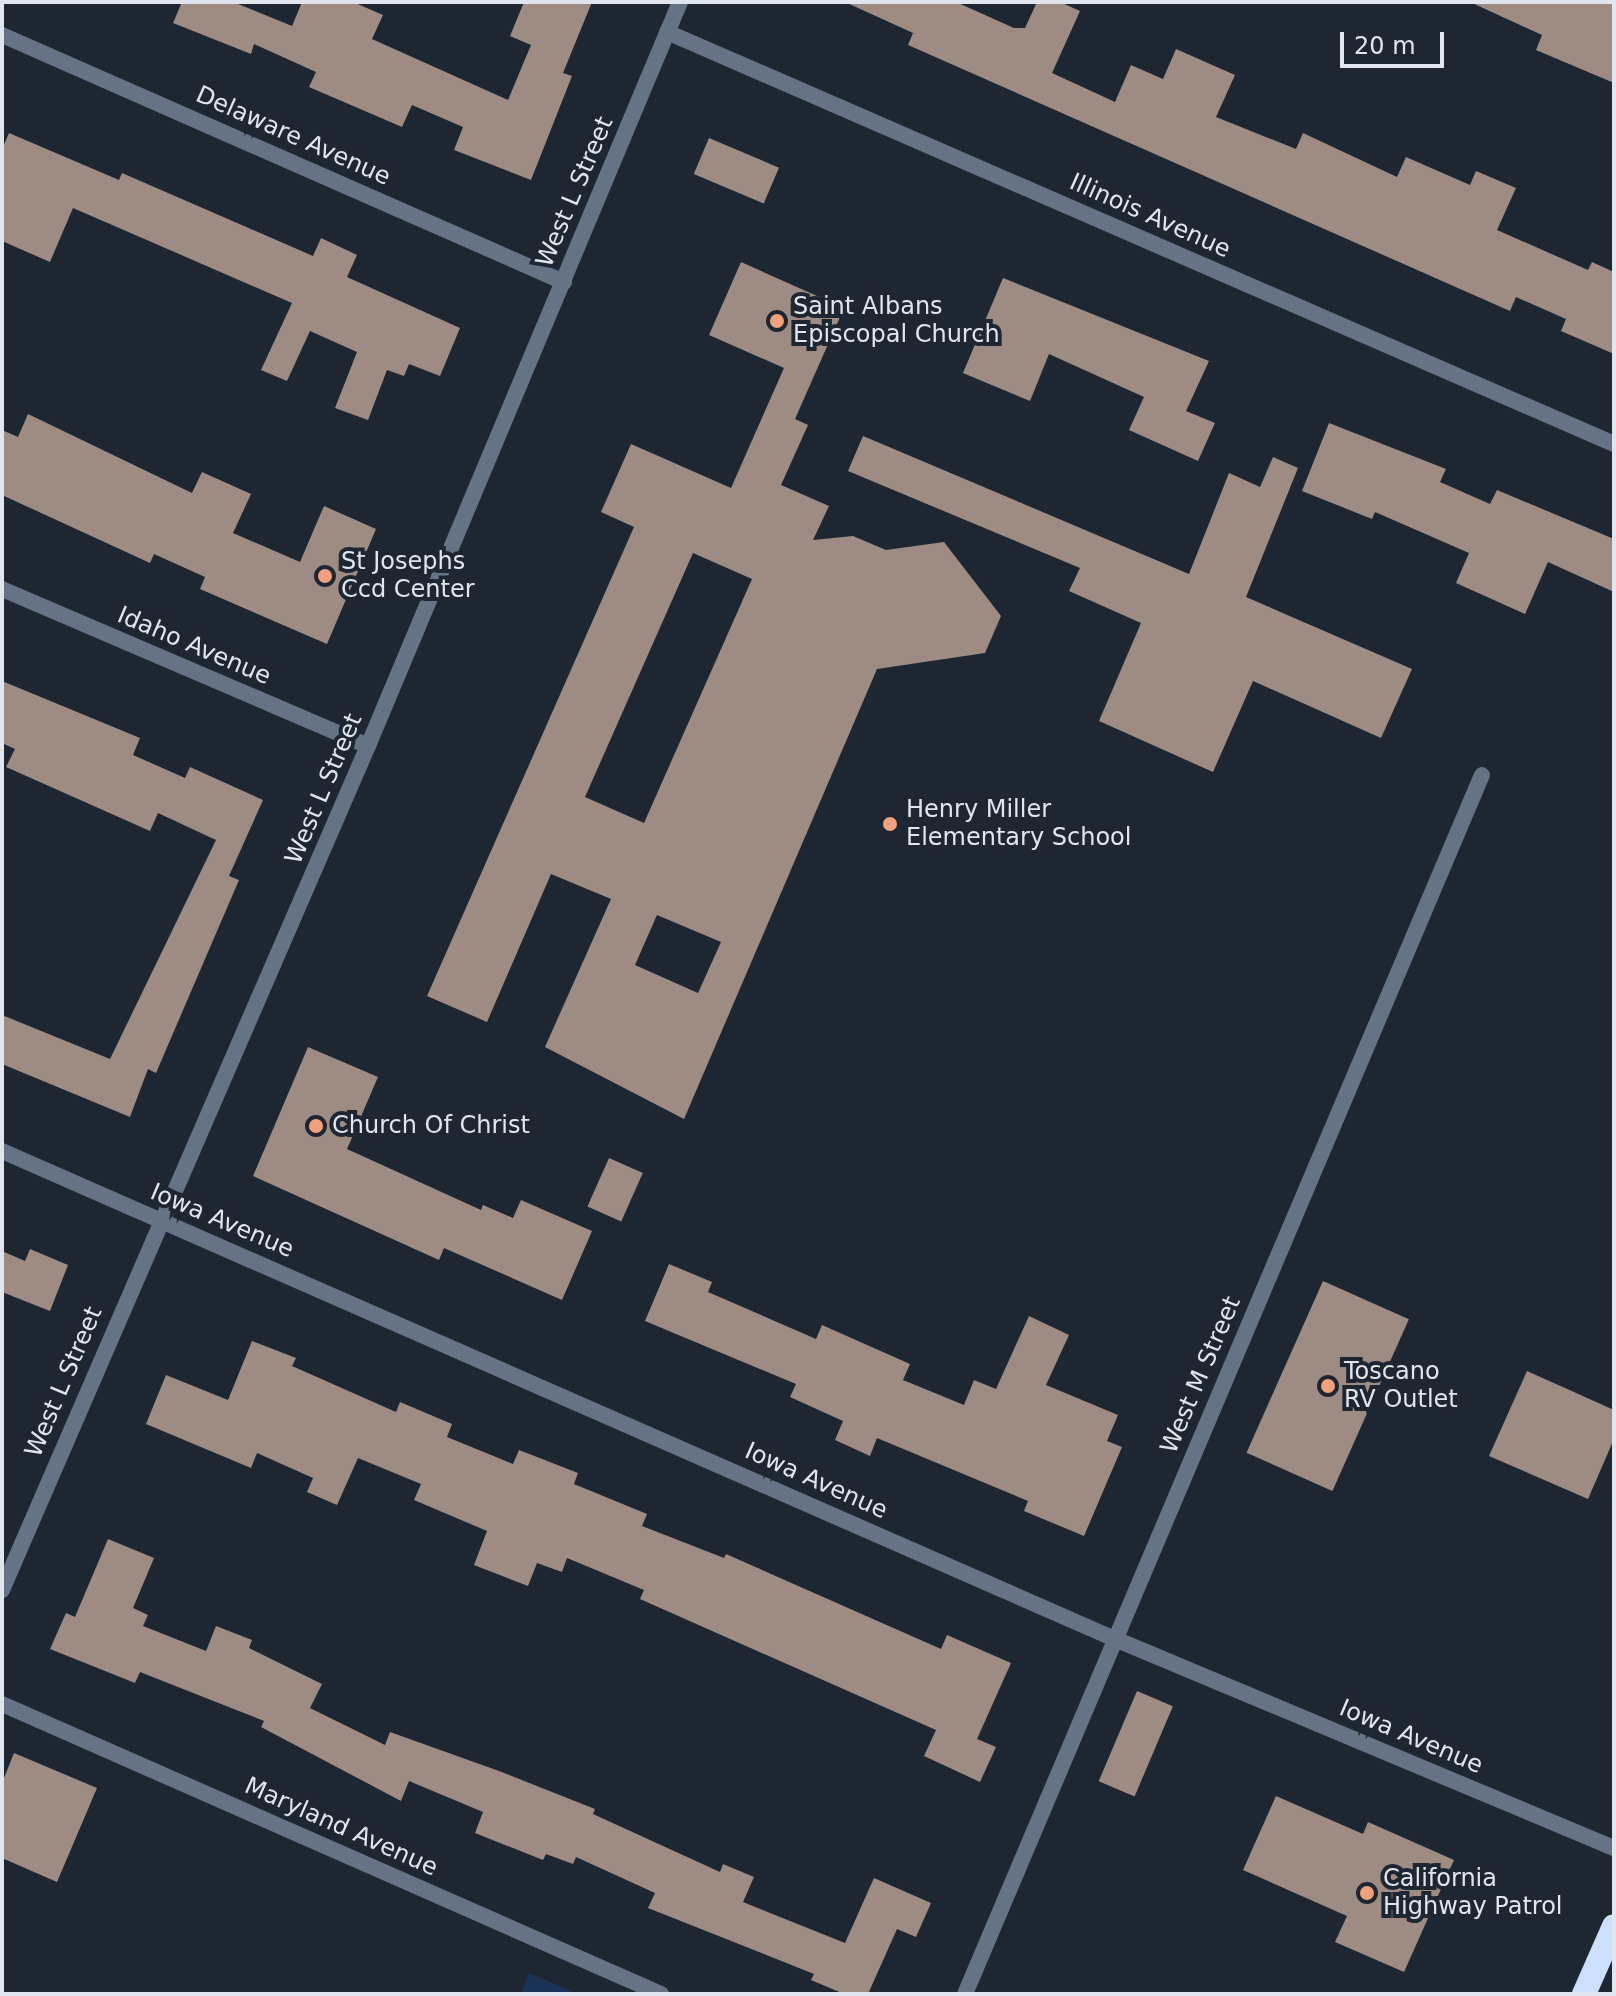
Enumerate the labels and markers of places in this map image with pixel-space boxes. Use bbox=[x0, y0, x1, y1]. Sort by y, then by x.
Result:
place label: Saint Albans Episcopal Church bbox=[793, 293, 1000, 349]
marker: Saint Albans Episcopal Church bbox=[768, 312, 786, 330]
place label: St Josephs Ccd Center bbox=[341, 548, 475, 604]
marker: St Josephs Ccd Center bbox=[316, 567, 334, 585]
place label: Henry Miller Elementary School bbox=[906, 796, 1131, 852]
marker: Henry Miller Elementary School bbox=[881, 815, 899, 833]
place label: Church Of Christ bbox=[332, 1112, 530, 1140]
marker: Church Of Christ bbox=[307, 1117, 325, 1135]
place label: Toscano RV Outlet bbox=[1344, 1358, 1458, 1414]
marker: Toscano RV Outlet bbox=[1319, 1377, 1337, 1395]
place label: California Highway Patrol bbox=[1383, 1865, 1563, 1921]
marker: California Highway Patrol bbox=[1358, 1884, 1376, 1902]

